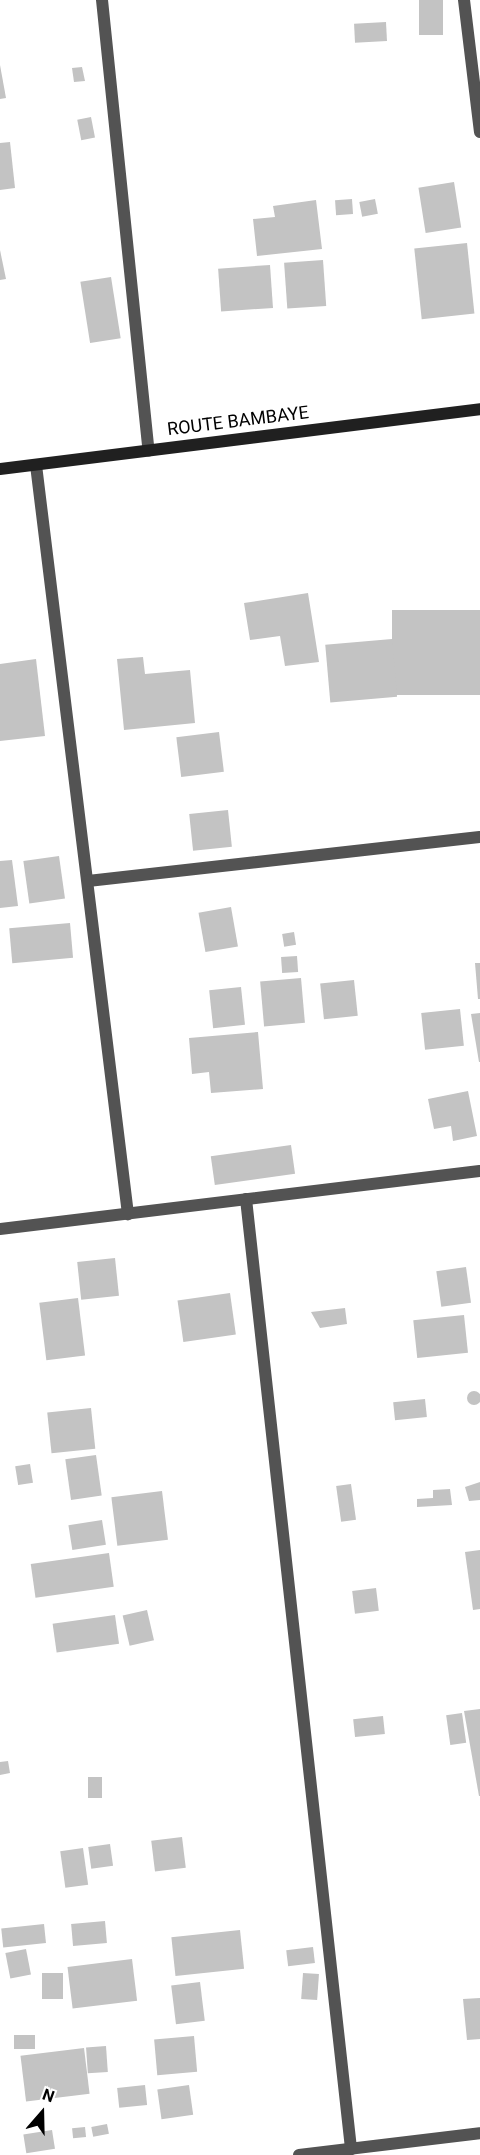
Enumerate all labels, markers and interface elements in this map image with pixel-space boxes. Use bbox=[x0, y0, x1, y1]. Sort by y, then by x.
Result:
street label: ROUTE BAMBAYE bbox=[166, 402, 310, 440]
north arrow bbox=[12, 2083, 72, 2143]
text: N bbox=[40, 2085, 57, 2106]

